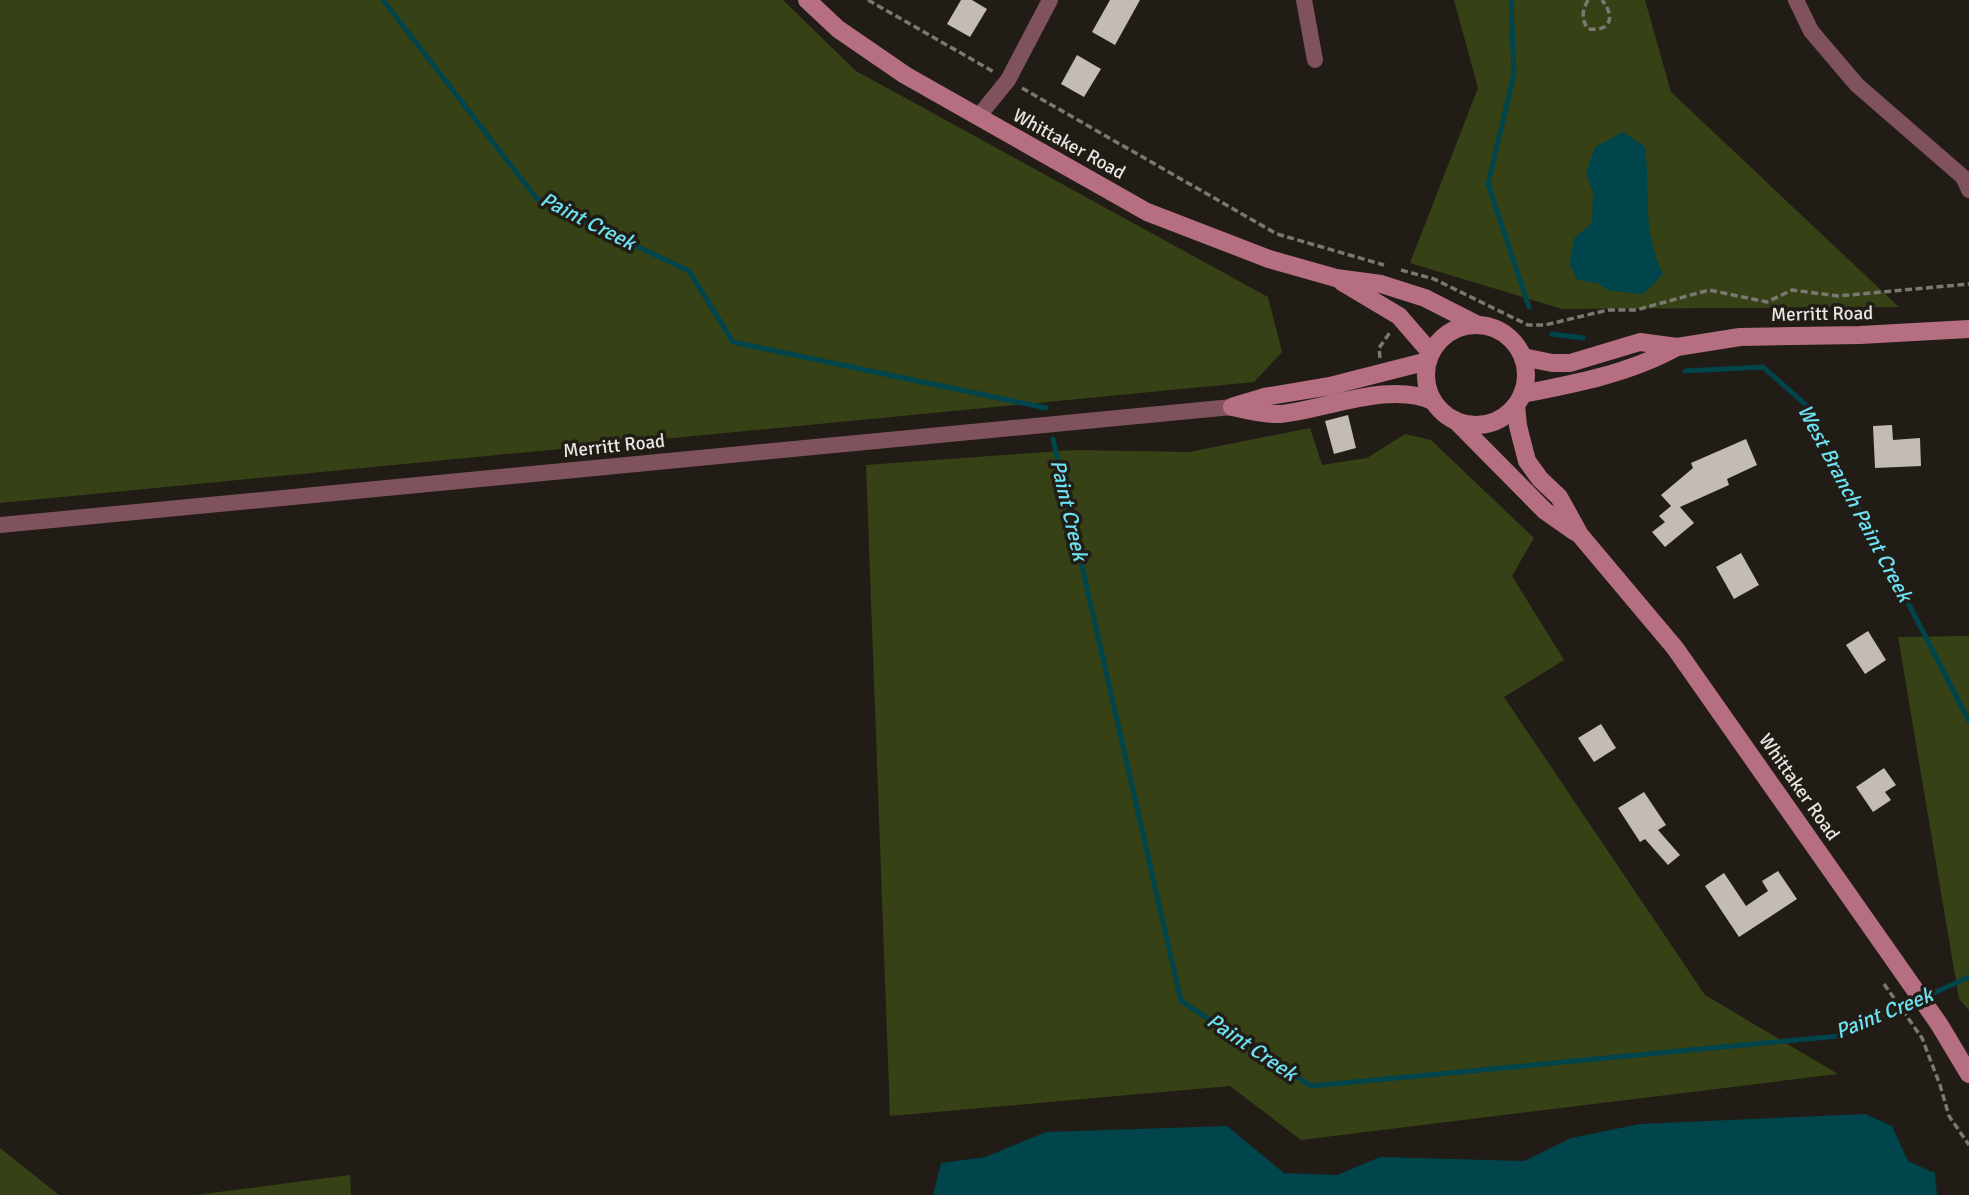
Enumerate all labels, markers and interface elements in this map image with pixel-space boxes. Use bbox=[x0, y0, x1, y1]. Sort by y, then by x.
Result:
street label: Whittaker Road bbox=[1009, 103, 1129, 185]
water label: Paint Creek bbox=[536, 186, 642, 257]
street label: Merritt Road bbox=[1771, 301, 1873, 327]
water label: West Branch Paint Creek bbox=[1792, 400, 1919, 608]
street label: Merritt Road bbox=[562, 429, 666, 463]
water label: Paint Creek bbox=[1045, 457, 1094, 565]
street label: Whittaker Road bbox=[1753, 729, 1845, 845]
water label: Paint Creek bbox=[1831, 981, 1939, 1044]
water label: Paint Creek bbox=[1202, 1007, 1304, 1088]

